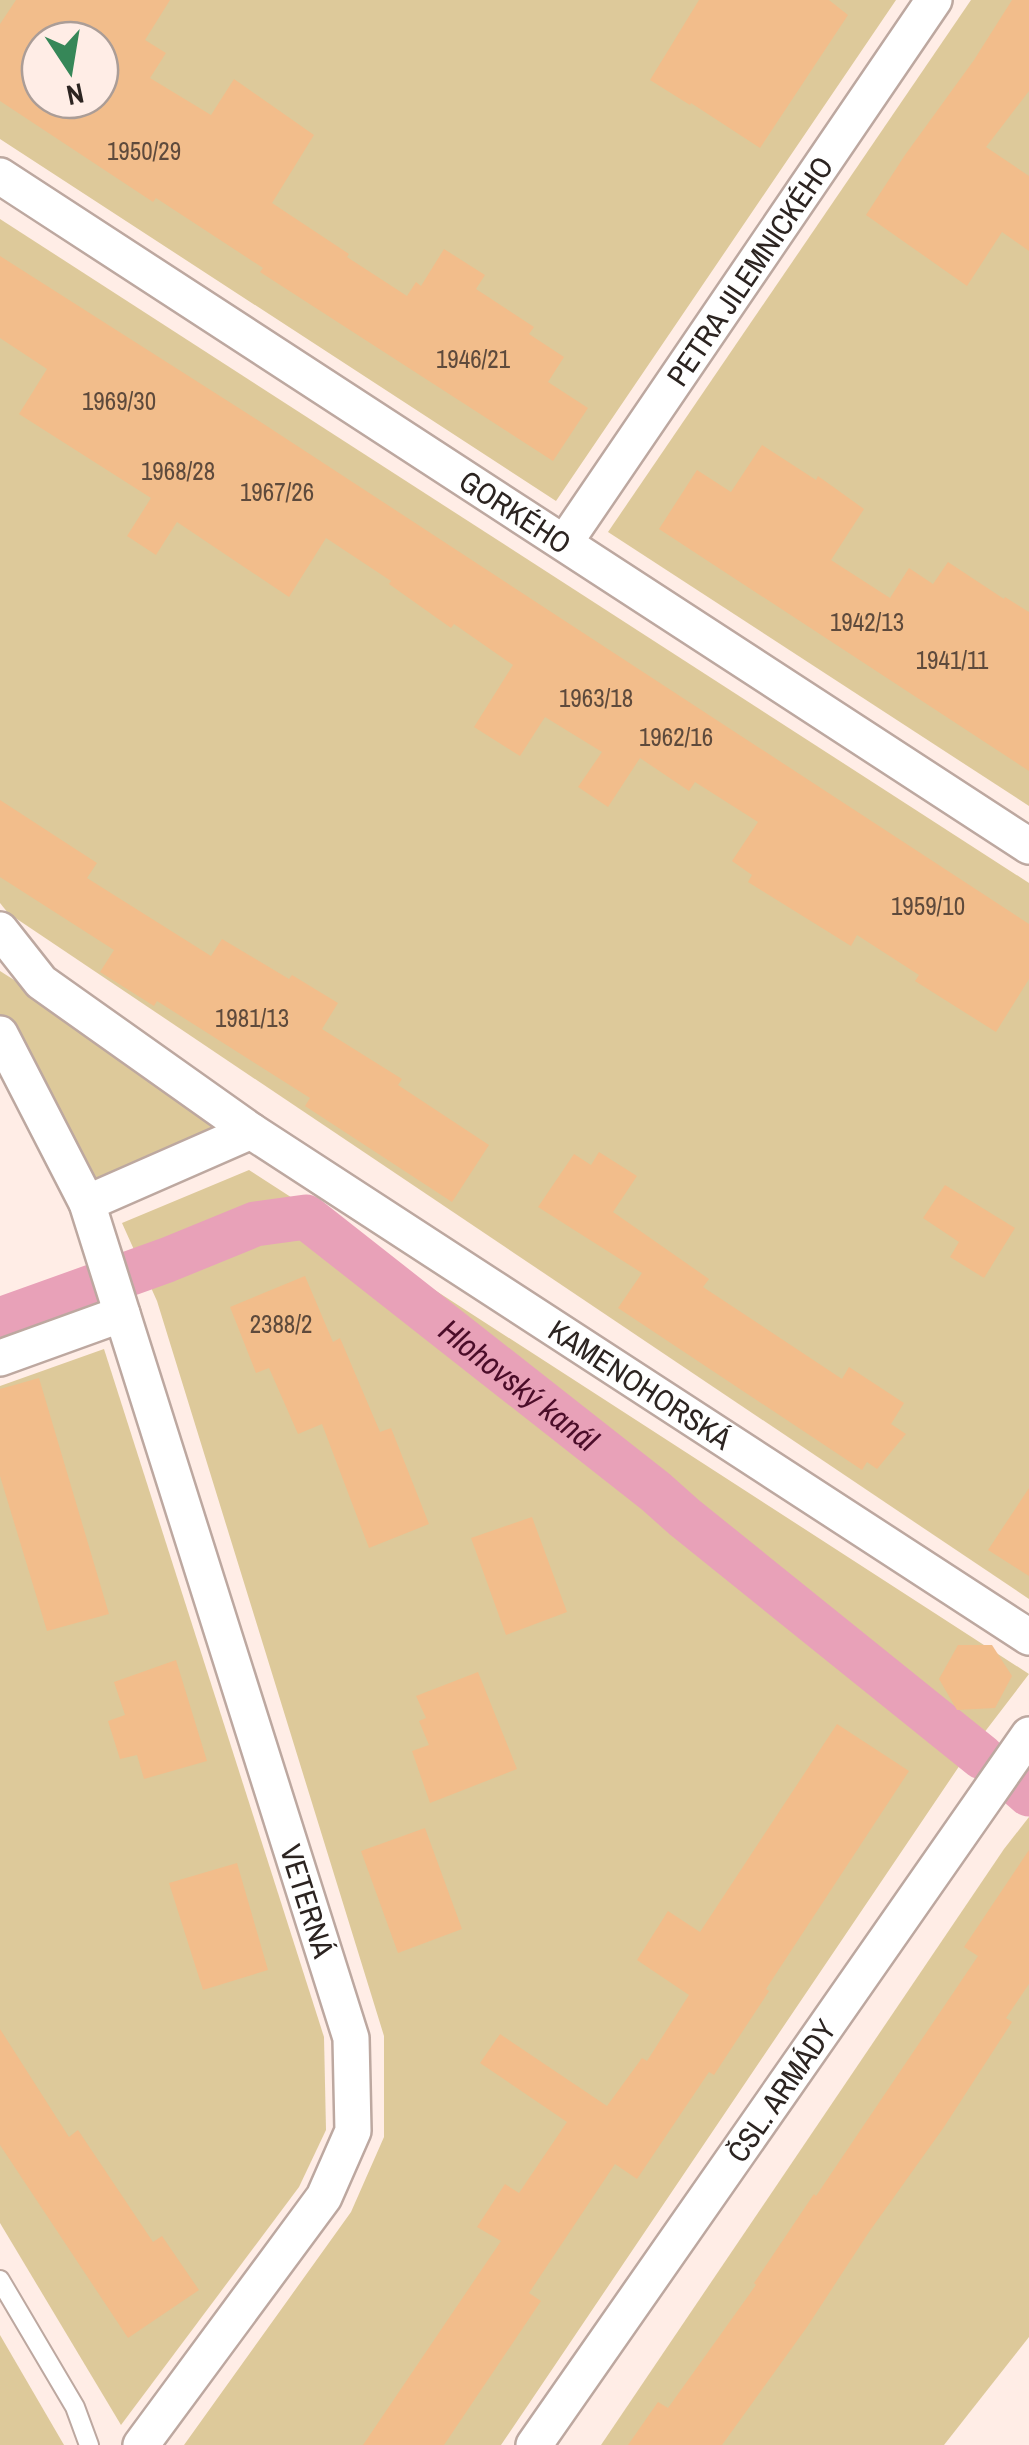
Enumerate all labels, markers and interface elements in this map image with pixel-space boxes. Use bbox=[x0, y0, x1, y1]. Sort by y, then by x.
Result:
north arrow bbox=[20, 20, 120, 120]
text: N bbox=[63, 74, 87, 115]
house number: 1950/29 bbox=[107, 134, 181, 168]
street label: PETRA JILEMNICKÉHO bbox=[657, 148, 842, 393]
house number: 1946/21 bbox=[436, 342, 511, 376]
house number: 1969/30 bbox=[82, 384, 156, 418]
house number: 1968/28 bbox=[141, 454, 215, 488]
street label: GORKÉHO bbox=[452, 460, 579, 563]
house number: 1967/26 bbox=[240, 475, 314, 509]
house number: 1942/13 bbox=[830, 605, 904, 639]
house number: 1941/11 bbox=[916, 643, 989, 677]
house number: 1963/18 bbox=[559, 681, 633, 715]
house number: 1962/16 bbox=[639, 720, 713, 754]
house number: 1959/10 bbox=[891, 889, 965, 923]
house number: 1981/13 bbox=[215, 1001, 289, 1035]
house number: 2388/2 bbox=[250, 1307, 312, 1341]
water label: Hlohovský kanál bbox=[431, 1308, 608, 1461]
street label: KAMENOHORSKÁ bbox=[541, 1310, 740, 1459]
street label: VETERNÁ bbox=[271, 1839, 344, 1963]
street label: ČSL. ARMÁDY bbox=[717, 2011, 845, 2170]

